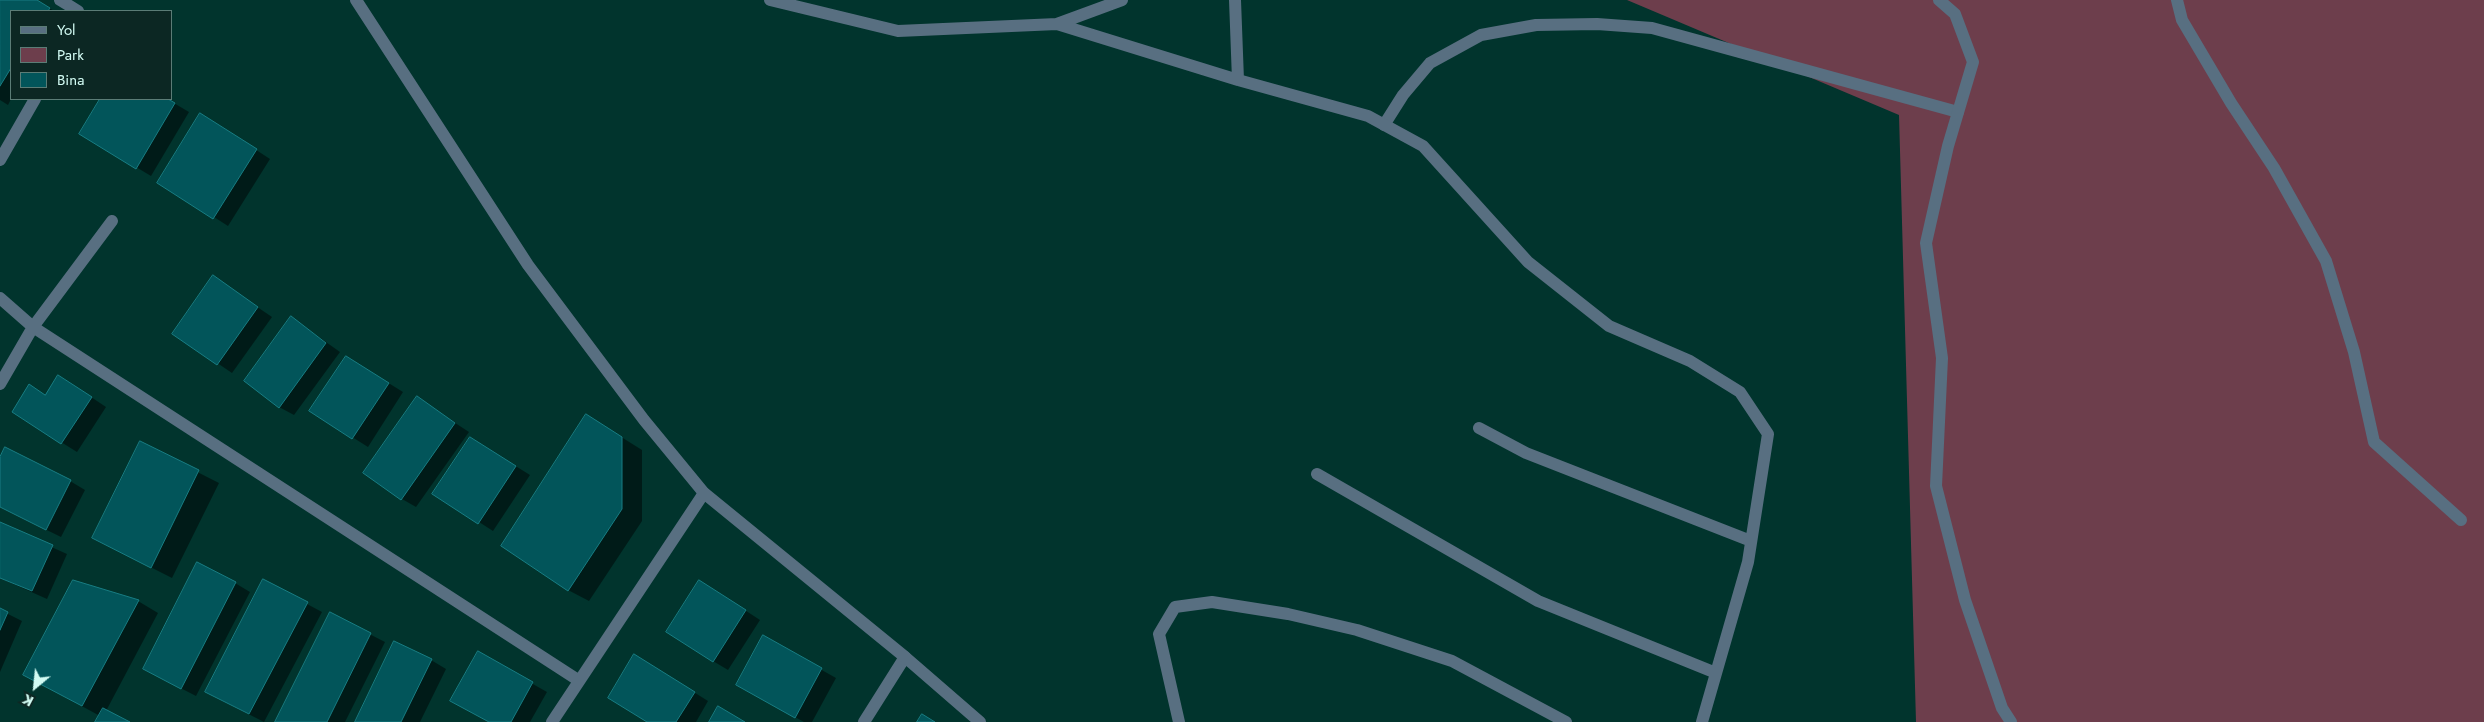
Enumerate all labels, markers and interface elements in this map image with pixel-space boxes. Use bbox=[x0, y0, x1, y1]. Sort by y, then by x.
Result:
legend bbox=[10, 10, 172, 100]
text: Yol bbox=[57, 19, 76, 41]
text: Park bbox=[57, 44, 84, 66]
text: Bina bbox=[57, 69, 84, 91]
north arrow bbox=[10, 662, 60, 712]
text: K bbox=[19, 689, 37, 711]

